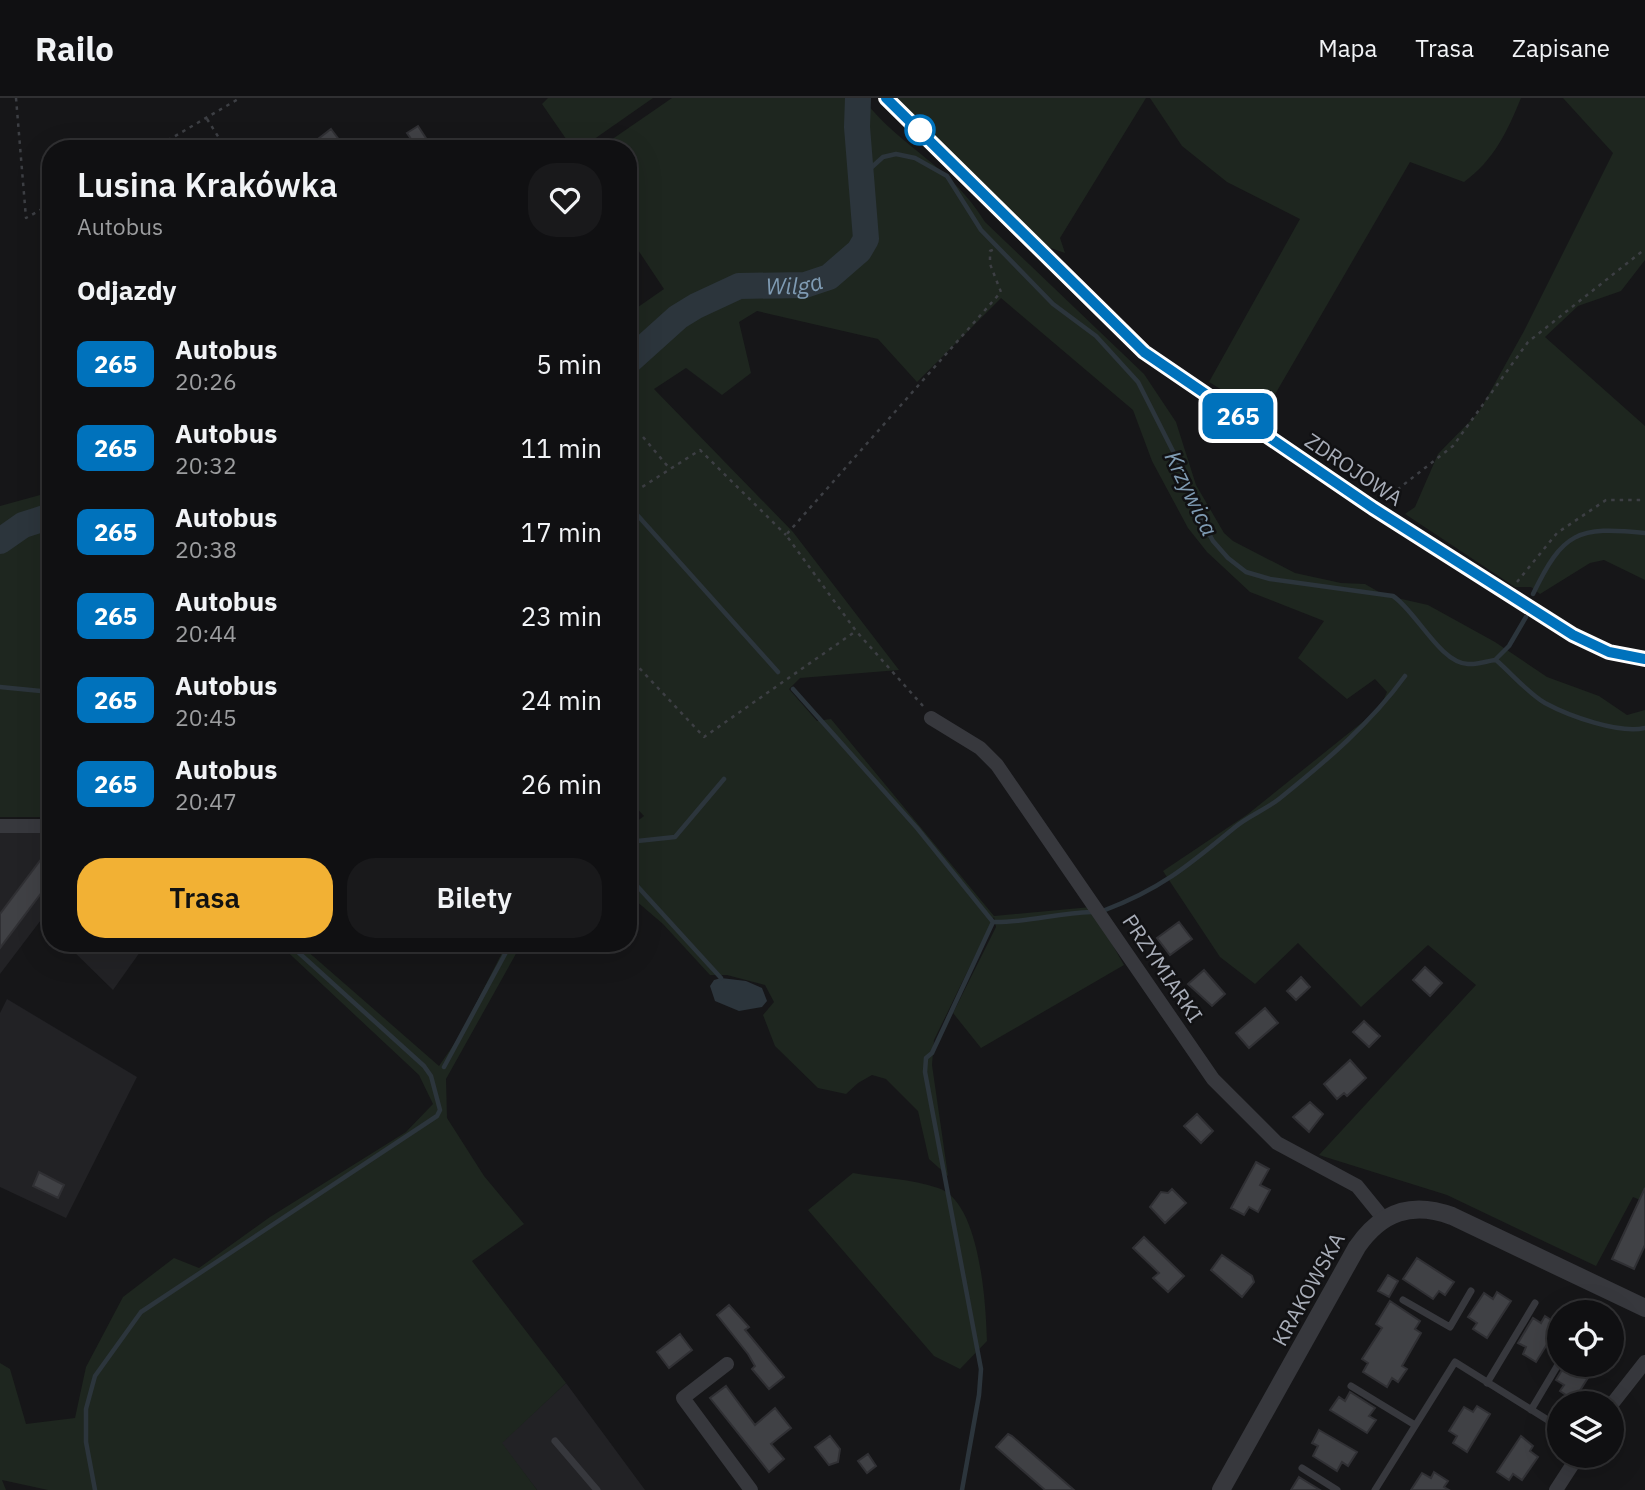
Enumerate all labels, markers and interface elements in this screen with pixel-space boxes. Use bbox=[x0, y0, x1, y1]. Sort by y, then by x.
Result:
text: Railo bbox=[35, 27, 114, 70]
text: Mapa bbox=[1318, 32, 1377, 64]
text: Trasa bbox=[1415, 32, 1474, 64]
text: Zapisane bbox=[1512, 32, 1610, 64]
unlabelled marker bbox=[905, 115, 935, 145]
text: Lusina Krakówka bbox=[77, 163, 338, 206]
button: heart bbox=[528, 163, 602, 237]
text: Autobus bbox=[77, 211, 163, 241]
water label: Wilga bbox=[765, 265, 827, 301]
text: Odjazdy bbox=[77, 273, 177, 307]
text: Autobus bbox=[175, 332, 277, 366]
text: 5 min bbox=[536, 347, 602, 381]
text: 265 bbox=[94, 348, 137, 380]
text: 20:26 bbox=[175, 366, 237, 396]
line badge: 265 bbox=[1198, 393, 1278, 439]
text: 265 bbox=[1216, 400, 1260, 432]
text: Autobus bbox=[175, 416, 277, 450]
street label: ZDROJOWA bbox=[1300, 426, 1408, 512]
text: 11 min bbox=[521, 431, 602, 465]
text: 265 bbox=[94, 432, 137, 464]
water label: Krzywica bbox=[1159, 445, 1225, 541]
text: 20:32 bbox=[175, 450, 237, 480]
text: Autobus bbox=[175, 500, 277, 534]
text: 17 min bbox=[521, 515, 602, 549]
text: 265 bbox=[94, 516, 137, 548]
text: 20:38 bbox=[175, 534, 237, 564]
text: Autobus bbox=[175, 584, 277, 618]
text: 23 min bbox=[521, 599, 602, 633]
text: 265 bbox=[94, 600, 137, 632]
text: 20:44 bbox=[175, 618, 237, 648]
text: Autobus bbox=[175, 668, 277, 702]
text: 24 min bbox=[521, 683, 602, 717]
text: 265 bbox=[94, 684, 137, 716]
text: 20:45 bbox=[175, 702, 237, 732]
text: Autobus bbox=[175, 752, 277, 786]
text: 26 min bbox=[521, 767, 602, 801]
text: 265 bbox=[94, 768, 137, 800]
text: 20:47 bbox=[175, 786, 237, 816]
button: Trasa bbox=[77, 858, 333, 938]
button: Bilety bbox=[347, 858, 602, 938]
street label: PRZYMIARKI bbox=[1116, 908, 1210, 1028]
street label: KRAKOWSKA bbox=[1265, 1227, 1351, 1351]
map controls bbox=[1547, 1300, 1624, 1468]
button: locate bbox=[1547, 1300, 1624, 1377]
button: layers bbox=[1547, 1391, 1624, 1468]

